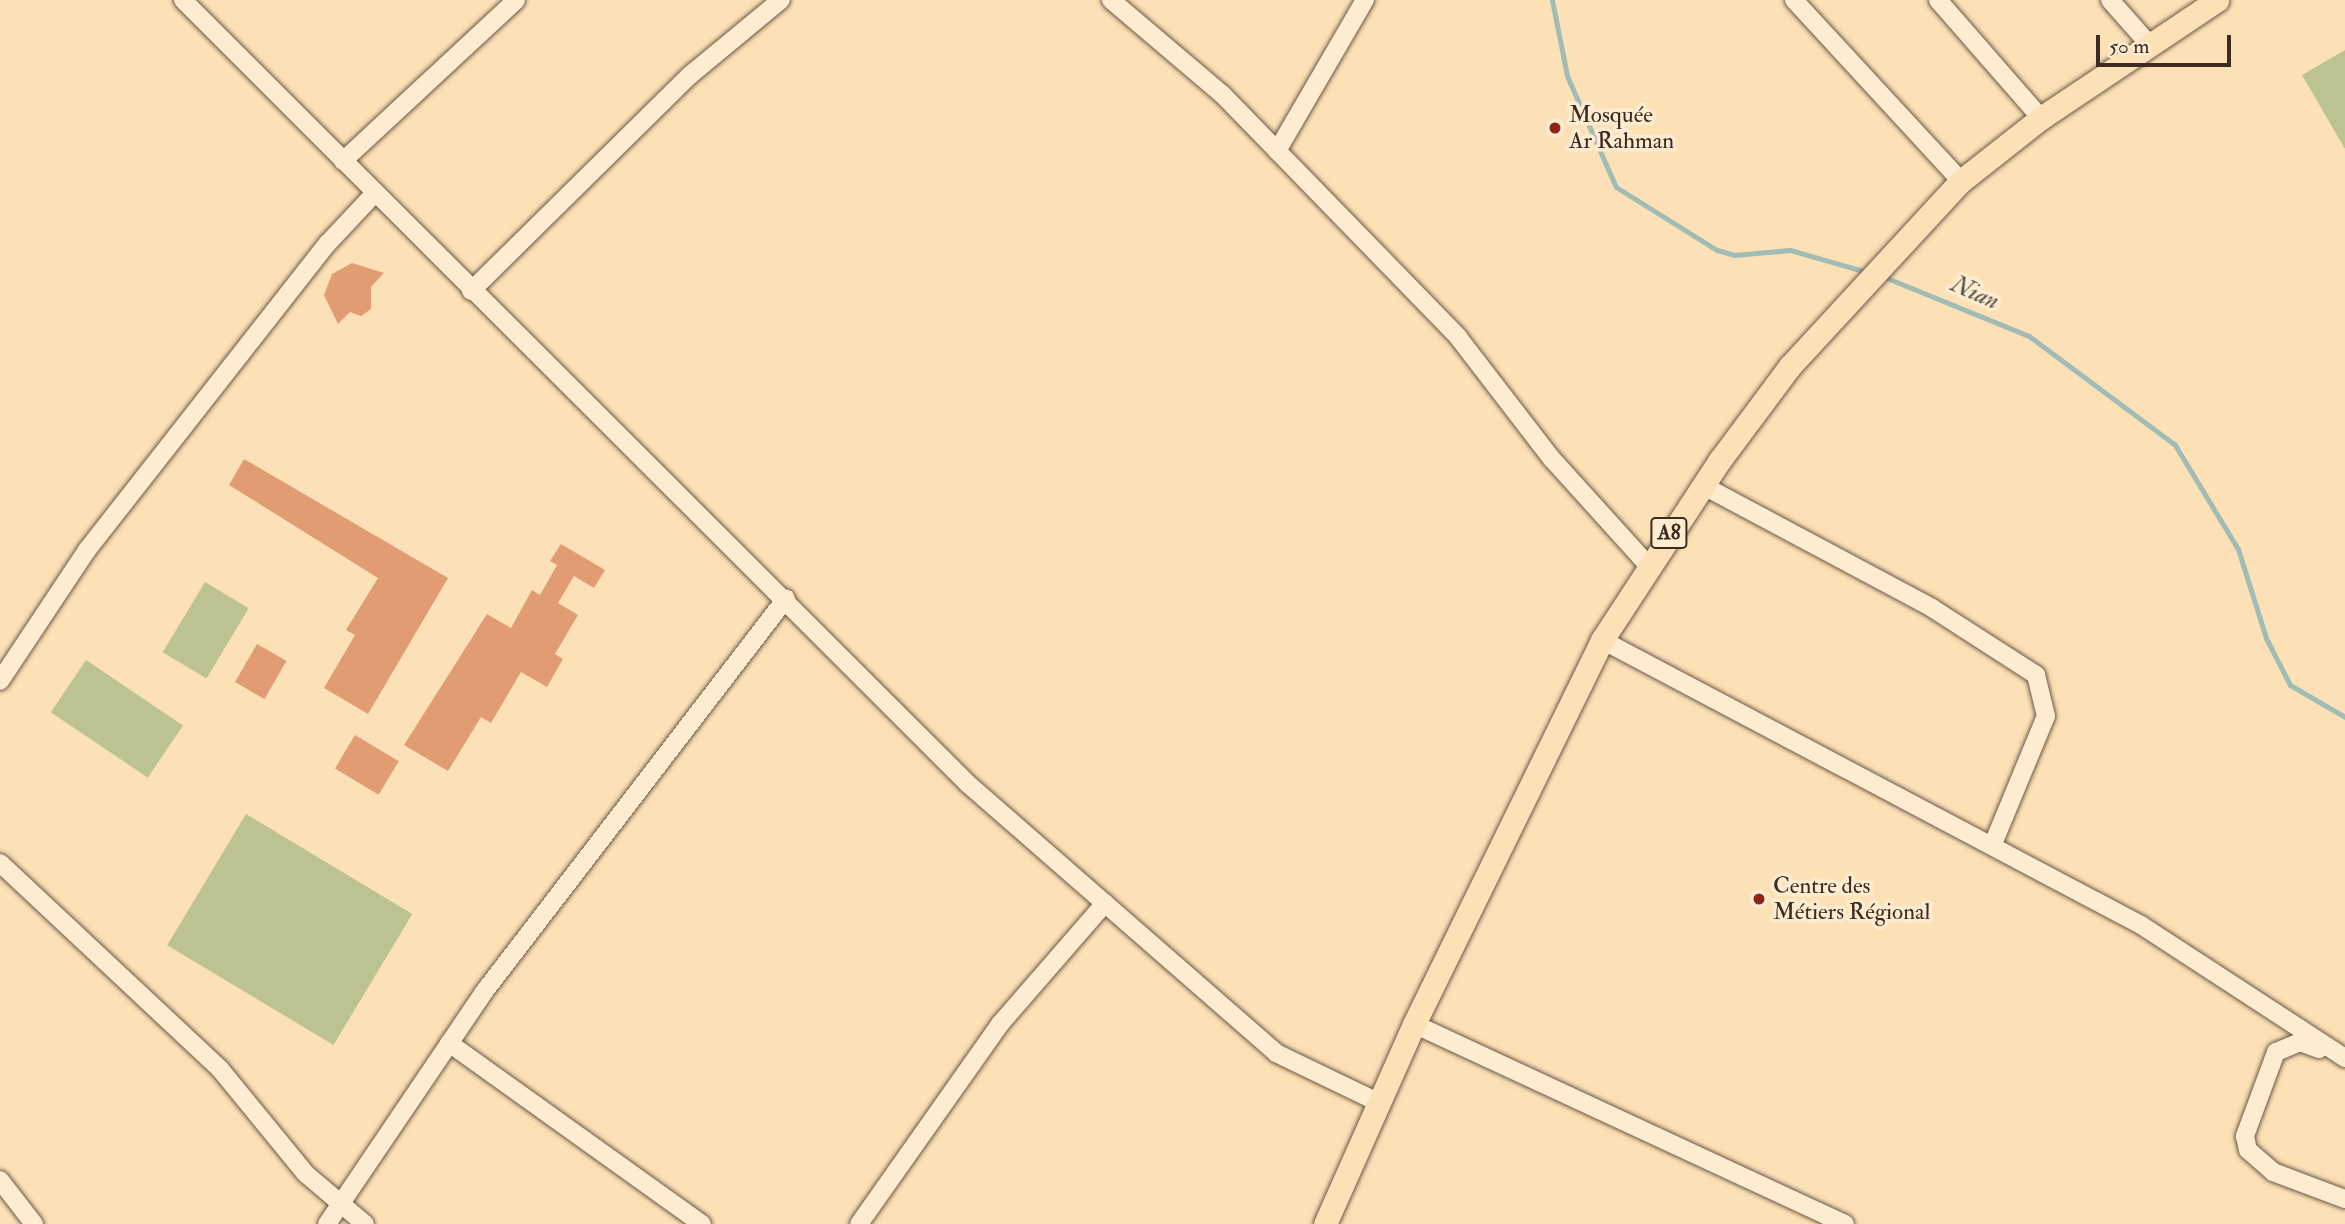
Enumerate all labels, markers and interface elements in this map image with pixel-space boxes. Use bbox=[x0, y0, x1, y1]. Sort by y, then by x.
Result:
scale bar bbox=[2100, 21, 2235, 65]
text: 50 m bbox=[2109, 33, 2150, 60]
place label: Mosquée Ar Rahman bbox=[1569, 101, 1674, 155]
marker: Mosquée Ar Rahman bbox=[1547, 120, 1563, 136]
water label: Nian bbox=[1947, 270, 2003, 316]
road number: A8 bbox=[1650, 516, 1688, 550]
place label: Centre des Métiers Régional bbox=[1773, 872, 1930, 926]
marker: Centre des Métiers Régional bbox=[1751, 891, 1767, 907]

